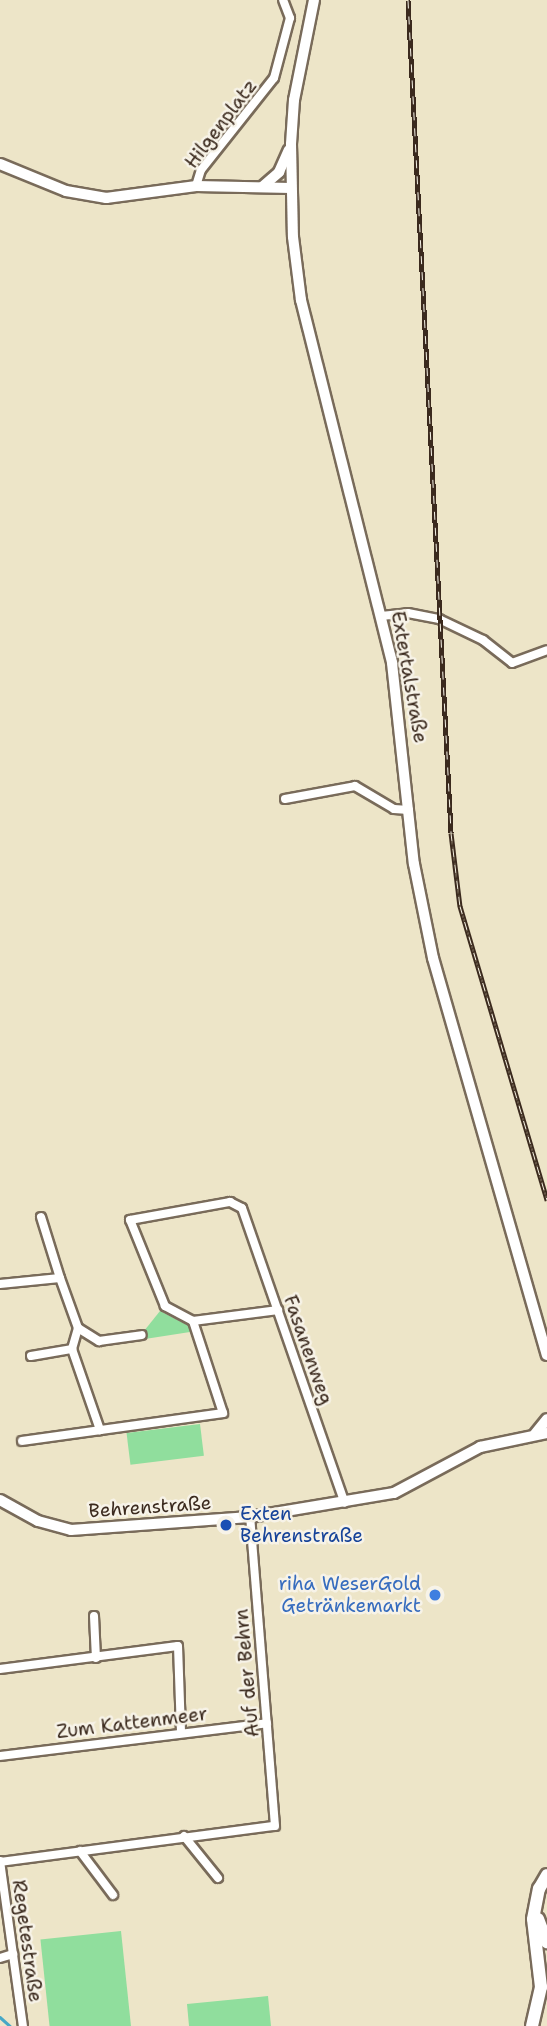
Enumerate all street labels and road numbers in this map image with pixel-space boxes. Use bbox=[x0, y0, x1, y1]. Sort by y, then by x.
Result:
street label: Hilgenplatz bbox=[180, 75, 262, 173]
street label: Extertalstraße bbox=[386, 609, 432, 745]
street label: Fasanenweg bbox=[279, 1292, 337, 1408]
street label: Behrenstraße bbox=[88, 1491, 212, 1523]
street label: Auf der Behrn bbox=[230, 1608, 264, 1738]
street label: Zum Kattenmeer bbox=[55, 1702, 209, 1744]
street label: Regetestraße bbox=[7, 1878, 47, 2004]

